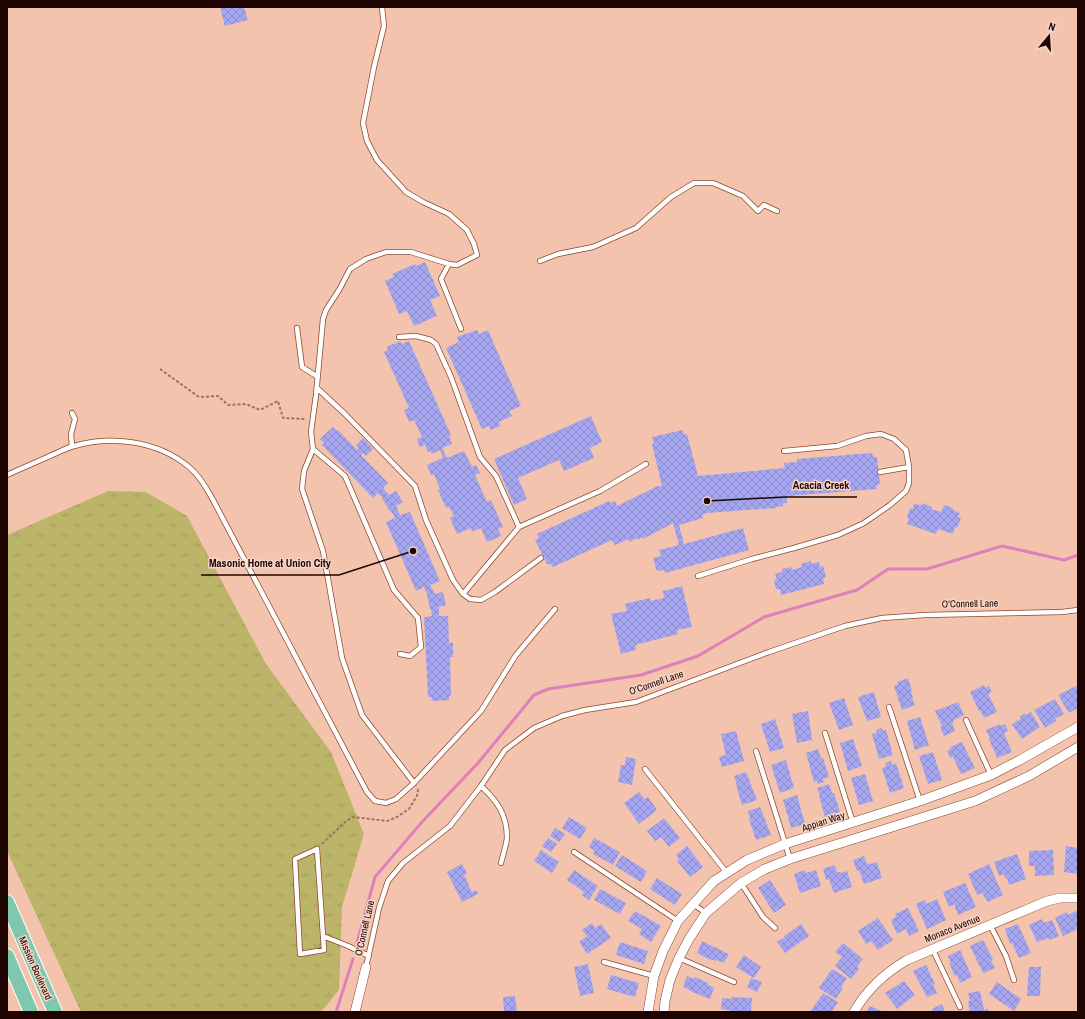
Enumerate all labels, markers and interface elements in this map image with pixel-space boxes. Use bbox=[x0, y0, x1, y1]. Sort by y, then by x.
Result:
north arrow bbox=[1029, 16, 1069, 56]
text: N bbox=[1047, 19, 1057, 34]
callout: Acacia Creek bbox=[785, 474, 857, 497]
text: Acacia Creek bbox=[793, 478, 850, 492]
callout: Masonic Home at Union City bbox=[201, 552, 339, 575]
text: Masonic Home at Union City bbox=[209, 556, 331, 570]
street label: O’Connell Lane bbox=[942, 597, 999, 610]
street label: O’Connell Lane bbox=[627, 667, 685, 698]
street label: Appian Way bbox=[799, 808, 847, 835]
street label: O’Connell Lane bbox=[352, 899, 377, 957]
street label: Monaco Avenue bbox=[923, 911, 982, 945]
street label: Mission Boulevard bbox=[16, 935, 55, 1002]

